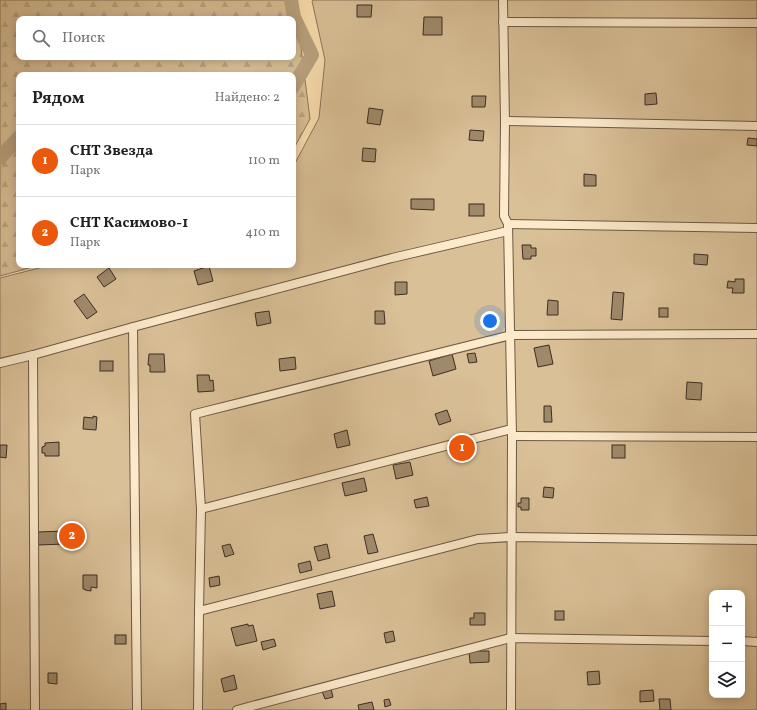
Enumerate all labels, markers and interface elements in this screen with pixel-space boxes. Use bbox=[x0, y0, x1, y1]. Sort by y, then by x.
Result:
search box bbox=[16, 16, 296, 60]
icon: search bbox=[30, 27, 52, 49]
text: Поиск bbox=[62, 28, 105, 49]
text: Рядом bbox=[32, 87, 85, 110]
text: Найдено: 2 bbox=[215, 89, 280, 107]
text: СНТ Звезда bbox=[70, 141, 153, 162]
text: 1 bbox=[42, 152, 48, 170]
text: 110 m bbox=[248, 152, 280, 170]
text: Парк bbox=[70, 162, 100, 180]
text: СНТ Касимово-1 bbox=[70, 213, 188, 234]
text: 2 bbox=[42, 224, 48, 242]
text: 410 m bbox=[245, 224, 280, 242]
text: Парк bbox=[70, 234, 100, 252]
your location bbox=[480, 311, 500, 331]
pin: 1 bbox=[449, 433, 475, 463]
pin: 2 bbox=[59, 521, 85, 551]
map controls bbox=[709, 590, 745, 698]
button: + bbox=[709, 590, 745, 626]
button: − bbox=[709, 626, 745, 662]
button: layers bbox=[709, 662, 745, 698]

